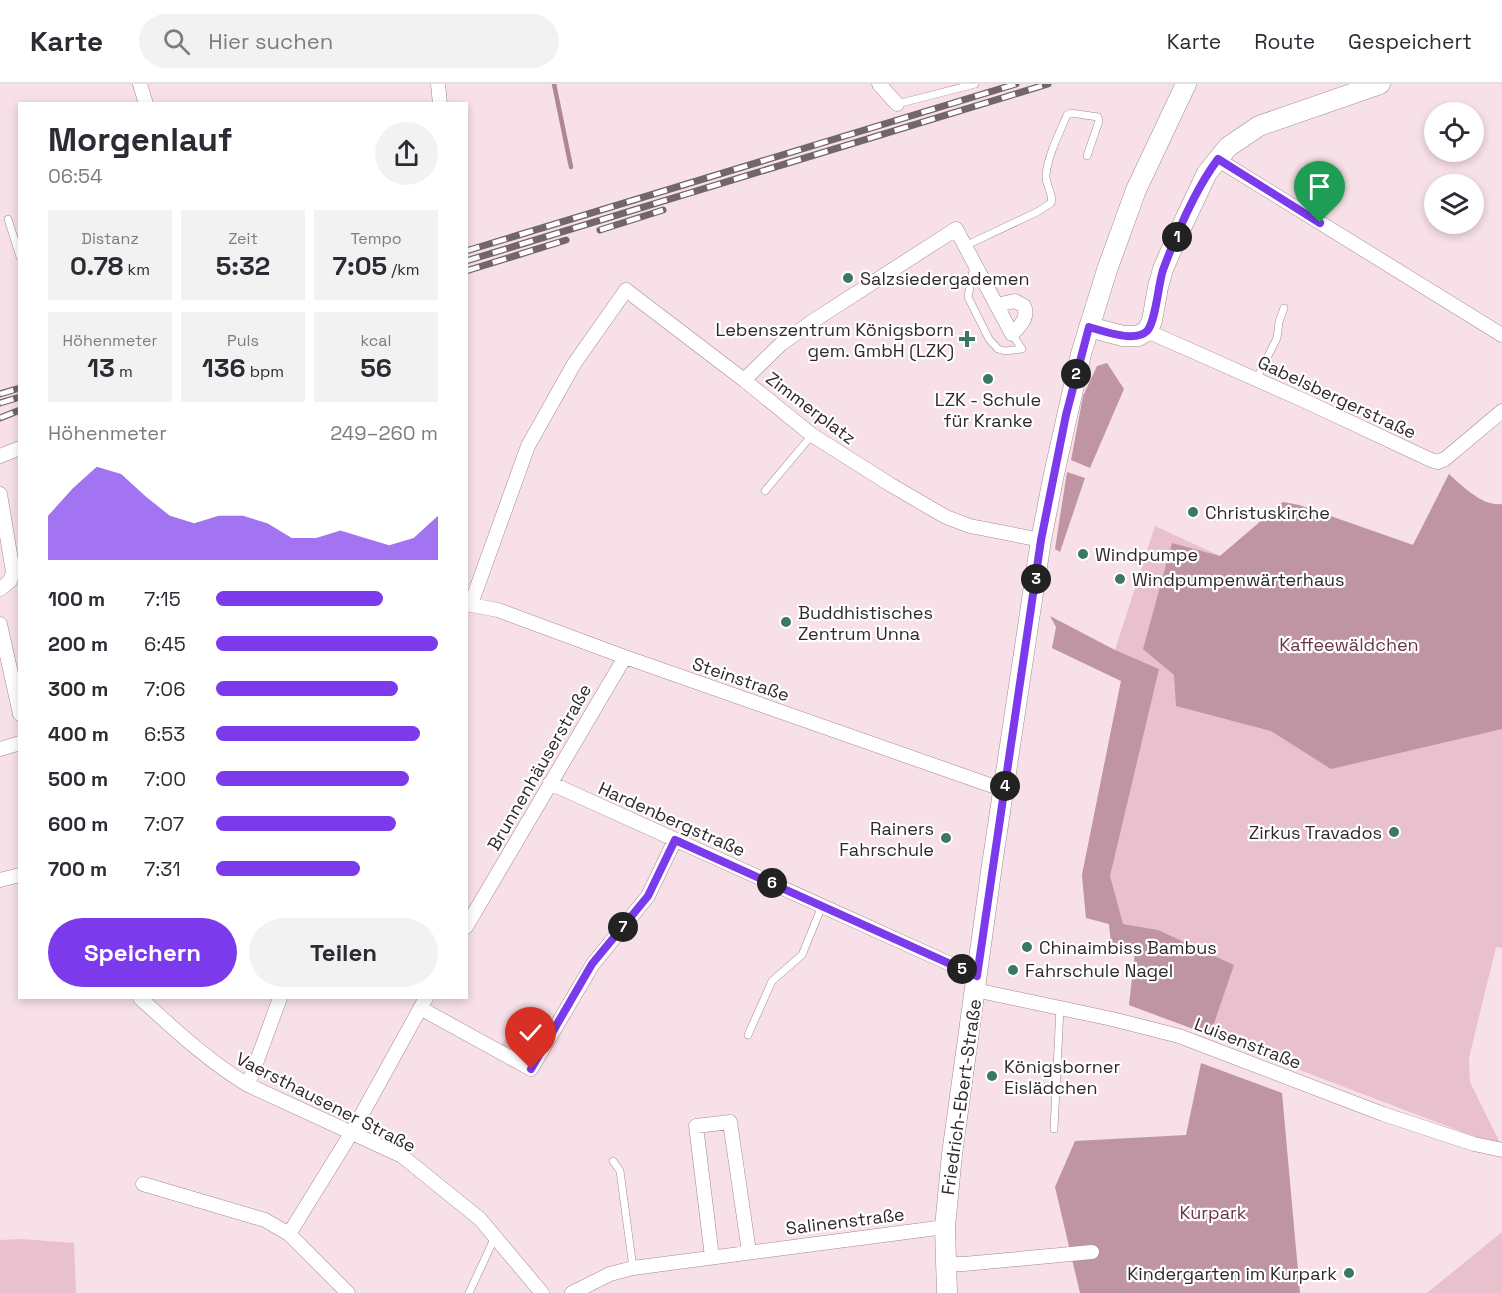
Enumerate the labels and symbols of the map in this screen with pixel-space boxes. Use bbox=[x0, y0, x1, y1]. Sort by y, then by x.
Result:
pin bbox=[1294, 161, 1345, 223]
pin: 1 bbox=[1162, 222, 1192, 252]
place label: Salzsiedergademen bbox=[860, 267, 1030, 290]
marker: Salzsiedergademen bbox=[841, 271, 855, 285]
place label: Lebenszentrum Königsborn gem. GmbH (LZK) bbox=[715, 318, 954, 362]
marker: Lebenszentrum Königsborn gem. GmbH (LZK) bbox=[958, 330, 976, 348]
street label: Gabelsbergerstraße bbox=[1254, 350, 1420, 444]
pin: 2 bbox=[1061, 359, 1091, 389]
street label: Zimmerplatz bbox=[761, 367, 861, 449]
marker: LZK - Schule für Kranke bbox=[981, 372, 995, 386]
place label: LZK - Schule für Kranke bbox=[935, 388, 1041, 432]
place label: Christuskirche bbox=[1205, 501, 1330, 524]
marker: Christuskirche bbox=[1186, 505, 1200, 519]
place label: Windpumpe bbox=[1095, 543, 1198, 566]
marker: Windpumpe bbox=[1076, 547, 1090, 561]
pin: 3 bbox=[1021, 564, 1051, 594]
place label: Windpumpenwärterhaus bbox=[1132, 568, 1345, 591]
marker: Windpumpenwärterhaus bbox=[1113, 572, 1127, 586]
place label: Buddhistisches Zentrum Unna bbox=[798, 601, 933, 645]
marker: Buddhistisches Zentrum Unna bbox=[779, 615, 793, 629]
park label: Kaffeewäldchen bbox=[1279, 633, 1419, 656]
street label: Steinstraße bbox=[689, 652, 793, 706]
street label: Brunnenhäuserstraße bbox=[482, 680, 596, 854]
pin: 4 bbox=[990, 771, 1020, 801]
street label: Hardenbergstraße bbox=[595, 776, 749, 862]
place label: Rainers Fahrschule bbox=[839, 817, 934, 861]
place label: Zirkus Travados bbox=[1249, 821, 1382, 844]
marker: Zirkus Travados bbox=[1387, 825, 1401, 839]
marker: Rainers Fahrschule bbox=[939, 831, 953, 845]
pin: 6 bbox=[757, 868, 787, 898]
pin: 7 bbox=[608, 912, 638, 942]
place label: Chinaimbiss Bambus bbox=[1039, 936, 1217, 959]
marker: Chinaimbiss Bambus bbox=[1020, 940, 1034, 954]
pin: 5 bbox=[947, 954, 977, 984]
place label: Fahrschule Nagel bbox=[1025, 959, 1173, 982]
marker: Fahrschule Nagel bbox=[1006, 963, 1020, 977]
street label: Friedrich-Ebert-Straße bbox=[936, 997, 986, 1197]
pin bbox=[505, 1007, 556, 1069]
street label: Luisenstraße bbox=[1191, 1012, 1305, 1074]
street label: Vaersthausener Straße bbox=[232, 1047, 420, 1157]
place label: Königsborner Eislädchen bbox=[1004, 1055, 1120, 1099]
marker: Königsborner Eislädchen bbox=[985, 1069, 999, 1083]
park label: Kurpark bbox=[1179, 1201, 1247, 1224]
street label: Salinenstraße bbox=[784, 1202, 906, 1240]
place label: Kindergarten im Kurpark bbox=[1127, 1262, 1337, 1285]
marker: Kindergarten im Kurpark bbox=[1342, 1266, 1356, 1280]

